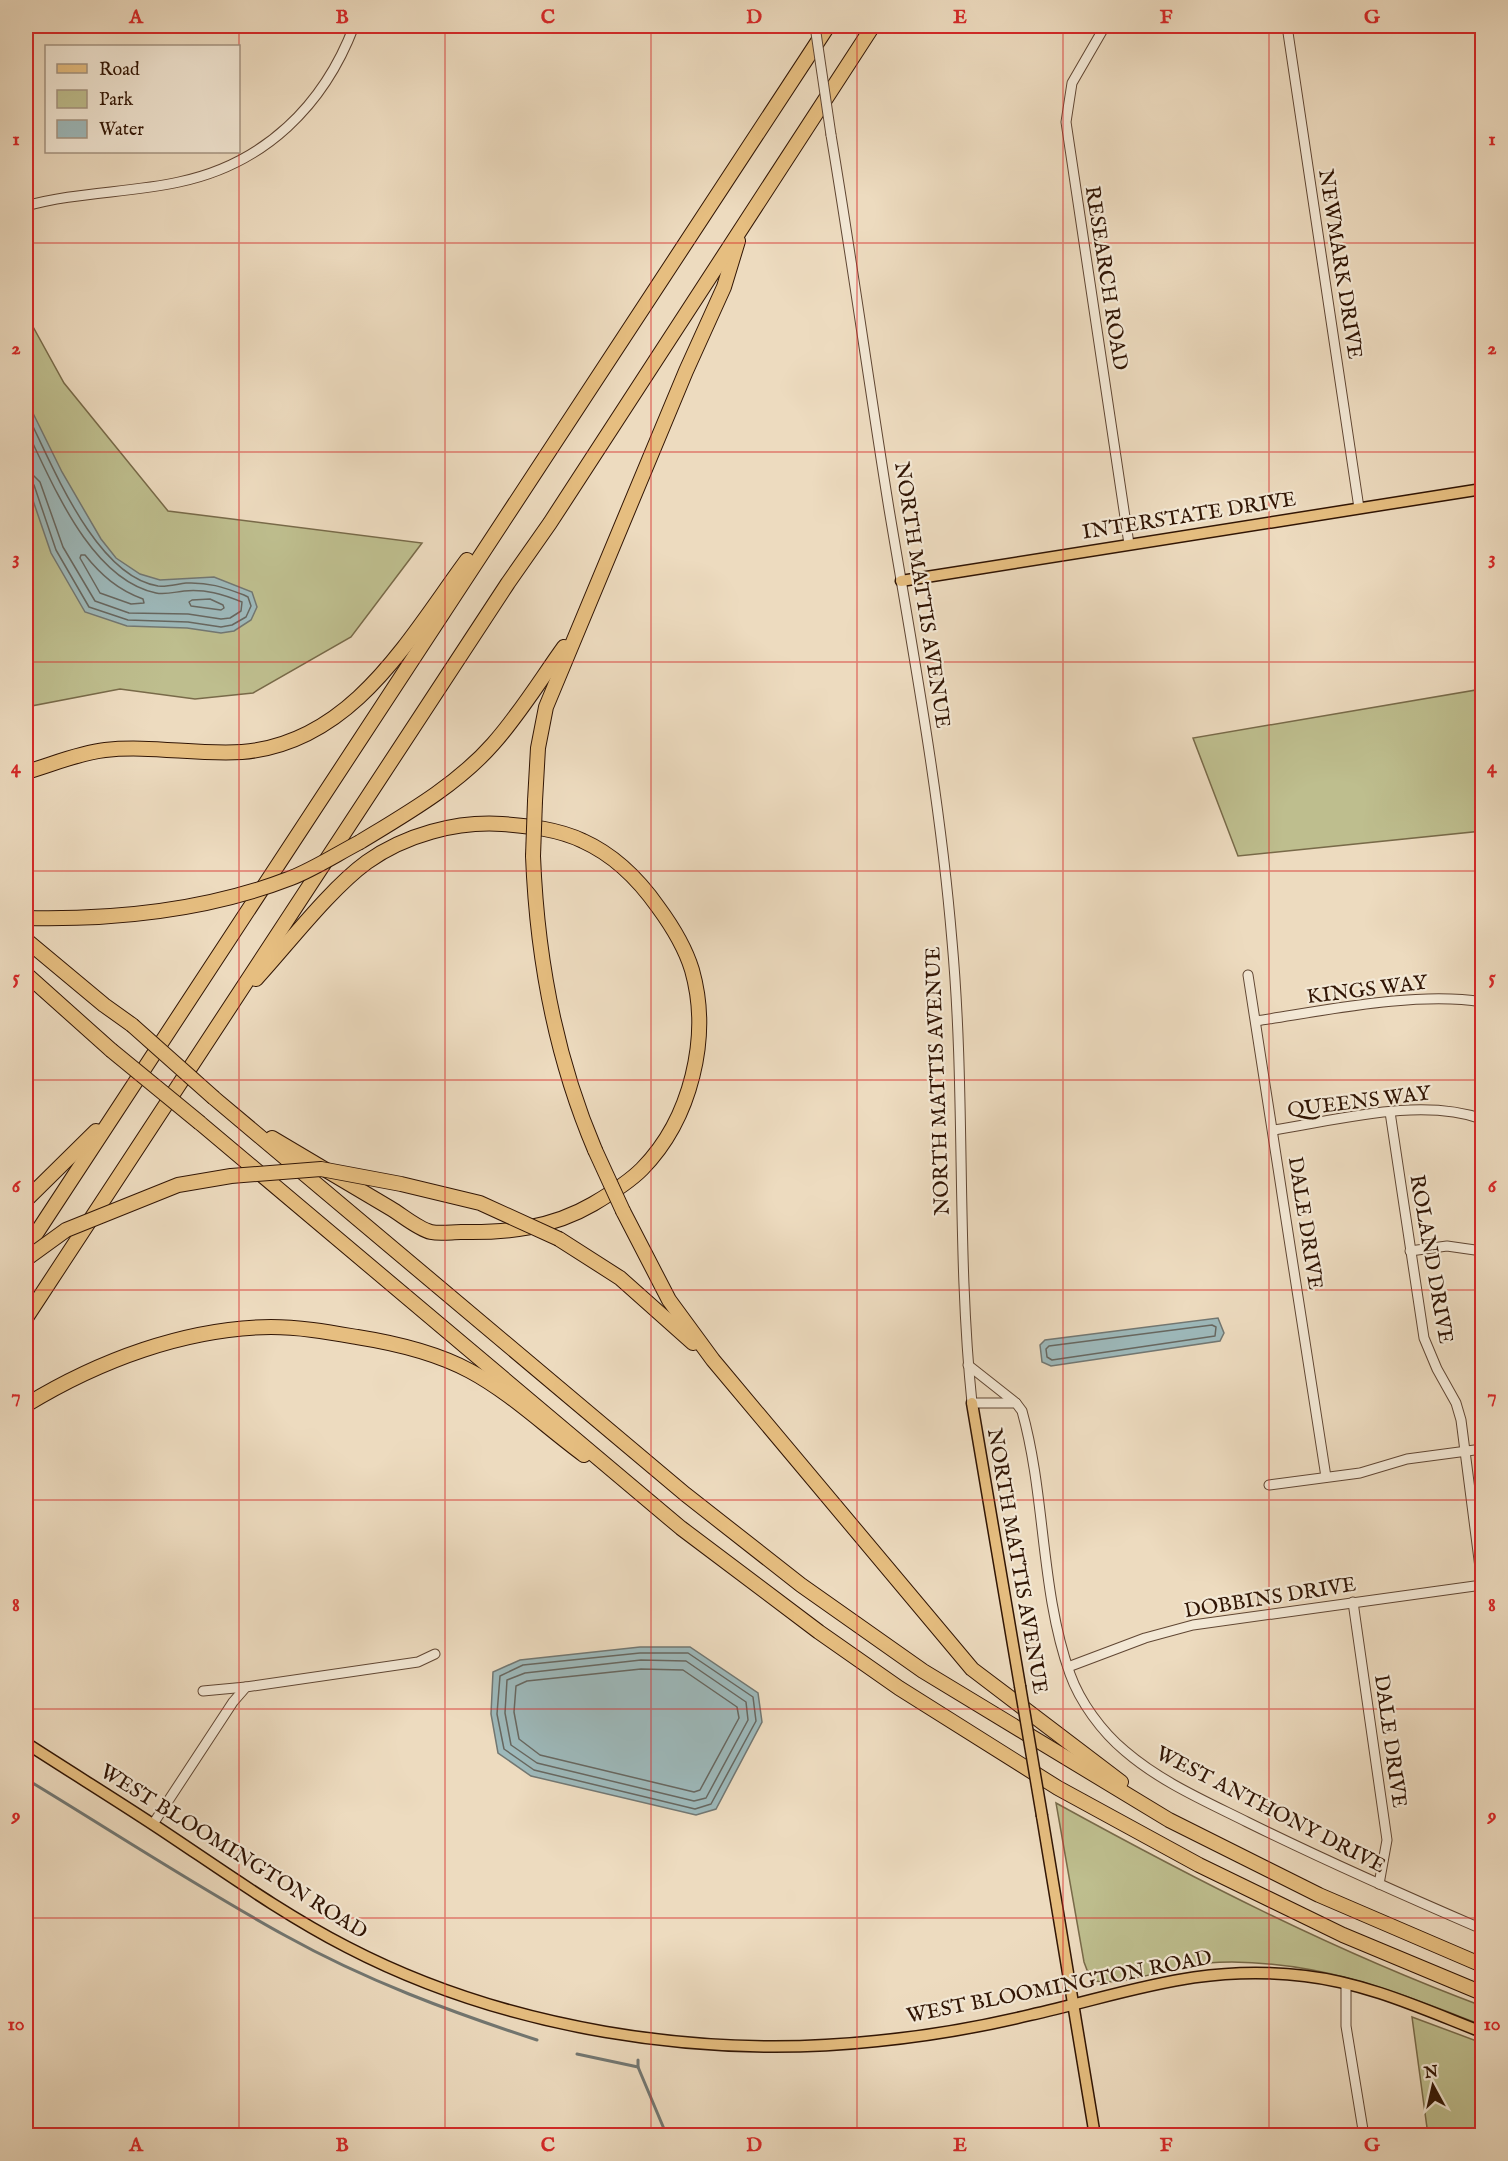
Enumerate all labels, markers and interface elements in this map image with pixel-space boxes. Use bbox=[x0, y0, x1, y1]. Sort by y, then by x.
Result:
text: A bbox=[128, 5, 144, 30]
text: B bbox=[335, 5, 349, 30]
text: C bbox=[541, 5, 555, 30]
text: D bbox=[746, 5, 762, 30]
text: E bbox=[953, 5, 967, 30]
text: F bbox=[1160, 5, 1173, 30]
text: G bbox=[1364, 5, 1381, 30]
legend bbox=[45, 45, 240, 153]
text: Road bbox=[99, 59, 140, 82]
text: Park bbox=[99, 89, 134, 112]
text: Water bbox=[99, 119, 144, 142]
text: 1 bbox=[12, 127, 20, 152]
text: 1 bbox=[1488, 127, 1496, 152]
street label: NEWMARK DRIVE bbox=[1311, 167, 1368, 361]
street label: RESEARCH ROAD bbox=[1078, 184, 1133, 373]
text: 2 bbox=[11, 336, 21, 361]
text: 2 bbox=[1487, 336, 1497, 361]
street label: NORTH MATTIS AVENUE bbox=[887, 460, 956, 730]
street label: INTERSTATE DRIVE bbox=[1080, 486, 1298, 547]
text: 3 bbox=[12, 546, 20, 571]
text: 3 bbox=[1488, 546, 1496, 571]
text: 4 bbox=[11, 755, 22, 780]
text: 4 bbox=[1487, 755, 1498, 780]
street label: NORTH MATTIS AVENUE bbox=[920, 946, 957, 1216]
text: 5 bbox=[12, 965, 20, 990]
text: 5 bbox=[1488, 965, 1496, 990]
street label: KINGS WAY bbox=[1305, 969, 1431, 1011]
street label: QUEENS WAY bbox=[1286, 1080, 1434, 1125]
street label: DALE DRIVE bbox=[1281, 1155, 1328, 1292]
street label: ROLAND DRIVE bbox=[1402, 1173, 1459, 1346]
text: 6 bbox=[12, 1174, 22, 1199]
text: 6 bbox=[1488, 1174, 1498, 1199]
text: 7 bbox=[11, 1384, 21, 1409]
text: 7 bbox=[1487, 1384, 1497, 1409]
street label: NORTH MATTIS AVENUE bbox=[980, 1426, 1053, 1696]
street label: DOBBINS DRIVE bbox=[1182, 1572, 1358, 1625]
text: 8 bbox=[12, 1593, 20, 1618]
text: 8 bbox=[1488, 1593, 1496, 1618]
street label: DALE DRIVE bbox=[1367, 1673, 1412, 1810]
street label: WEST ANTHONY DRIVE bbox=[1151, 1741, 1390, 1880]
street label: WEST BLOOMINGTON ROAD bbox=[94, 1759, 372, 1946]
text: 9 bbox=[11, 1803, 21, 1828]
text: 9 bbox=[1487, 1803, 1497, 1828]
street label: WEST BLOOMINGTON ROAD bbox=[904, 1945, 1214, 2030]
text: 10 bbox=[7, 2012, 25, 2037]
text: 10 bbox=[1483, 2012, 1501, 2037]
north arrow bbox=[1403, 2056, 1463, 2116]
text: N bbox=[1422, 2062, 1440, 2084]
text: A bbox=[128, 2133, 144, 2158]
text: B bbox=[335, 2133, 349, 2158]
text: C bbox=[541, 2133, 555, 2158]
text: D bbox=[746, 2133, 762, 2158]
text: E bbox=[953, 2133, 967, 2158]
text: F bbox=[1160, 2133, 1173, 2158]
text: G bbox=[1364, 2133, 1381, 2158]

